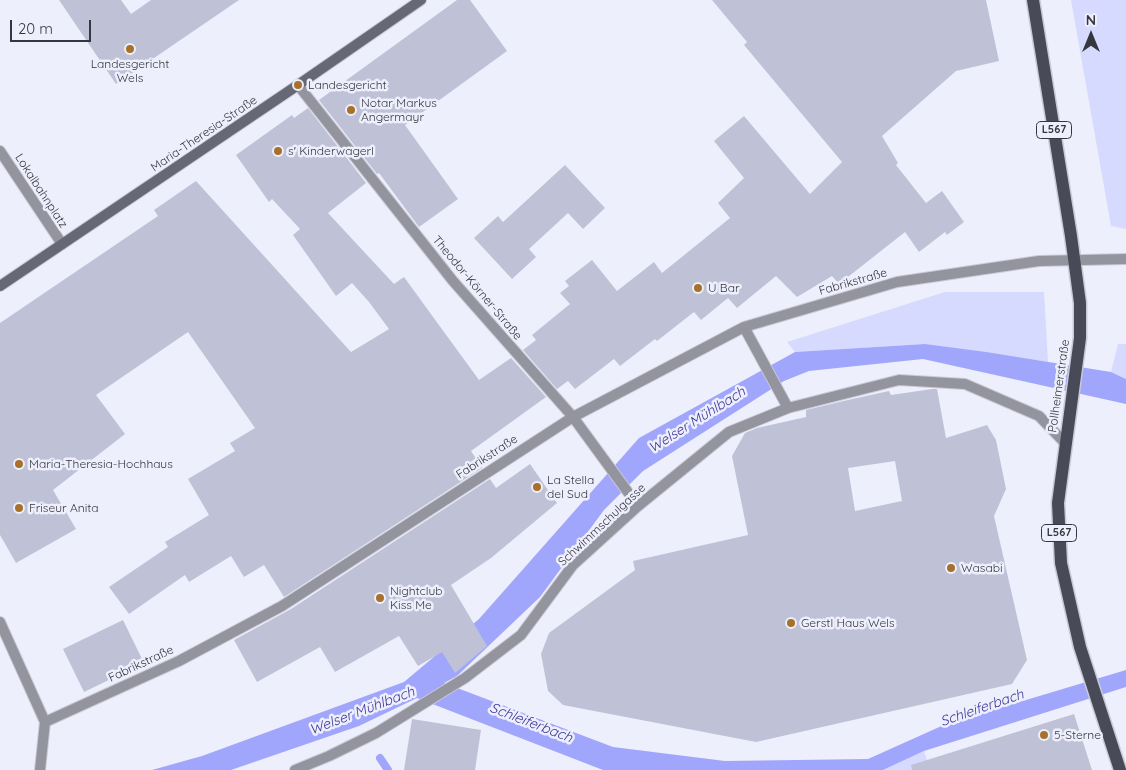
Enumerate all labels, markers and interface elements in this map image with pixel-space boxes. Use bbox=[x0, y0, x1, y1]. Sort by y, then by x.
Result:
scale bar bbox=[12, 10, 94, 42]
north arrow bbox=[1066, 10, 1116, 60]
text: N bbox=[1086, 11, 1096, 29]
text: 20 m bbox=[18, 19, 53, 38]
marker: Landesgericht Wels bbox=[124, 43, 136, 55]
place label: Landesgericht Wels bbox=[91, 57, 169, 85]
place label: Landesgericht bbox=[308, 78, 387, 92]
marker: Landesgericht bbox=[292, 79, 304, 91]
street label: Maria-Theresia-Straße bbox=[148, 93, 260, 175]
place label: Notar Markus Angermayr bbox=[361, 96, 437, 124]
marker: Notar Markus Angermayr bbox=[345, 104, 357, 116]
road number: L567 bbox=[1036, 122, 1072, 138]
place label: s' Kinderwagerl bbox=[288, 144, 374, 158]
marker: s' Kinderwagerl bbox=[272, 145, 284, 157]
street label: Lokalbahnplatz bbox=[12, 151, 70, 231]
street label: Theodor-Körner-Straße bbox=[429, 233, 525, 343]
street label: Fabrikstraße bbox=[817, 265, 889, 299]
place label: U Bar bbox=[708, 281, 740, 295]
marker: U Bar bbox=[692, 282, 704, 294]
street label: Pollheimerstraße bbox=[1045, 339, 1073, 433]
water label: Welser Mühlbach bbox=[645, 383, 749, 457]
street label: Fabrikstraße bbox=[454, 432, 520, 482]
place label: Maria-Theresia-Hochhaus bbox=[29, 457, 173, 471]
marker: Maria-Theresia-Hochhaus bbox=[13, 458, 25, 470]
place label: La Stella del Sud bbox=[547, 473, 594, 501]
marker: La Stella del Sud bbox=[531, 481, 543, 493]
street label: Schwimmschulgasse bbox=[555, 481, 649, 569]
place label: Friseur Anita bbox=[29, 501, 99, 515]
marker: Friseur Anita bbox=[13, 502, 25, 514]
road number: L567 bbox=[1042, 524, 1076, 542]
place label: Wasabi bbox=[961, 561, 1003, 575]
marker: Wasabi bbox=[945, 562, 957, 574]
place label: Nightclub Kiss Me bbox=[390, 584, 443, 612]
marker: Nightclub Kiss Me bbox=[374, 592, 386, 604]
place label: Gerstl Haus Wels bbox=[801, 616, 895, 630]
marker: Gerstl Haus Wels bbox=[785, 617, 797, 629]
street label: Fabrikstraße bbox=[106, 643, 176, 685]
water label: Welser Mühlbach bbox=[307, 683, 417, 739]
water label: Schleiferbach bbox=[938, 686, 1026, 730]
water label: Schleiferbach bbox=[487, 700, 575, 746]
place label: 5-Sterne bbox=[1054, 728, 1101, 742]
marker: 5-Sterne bbox=[1038, 729, 1050, 741]

